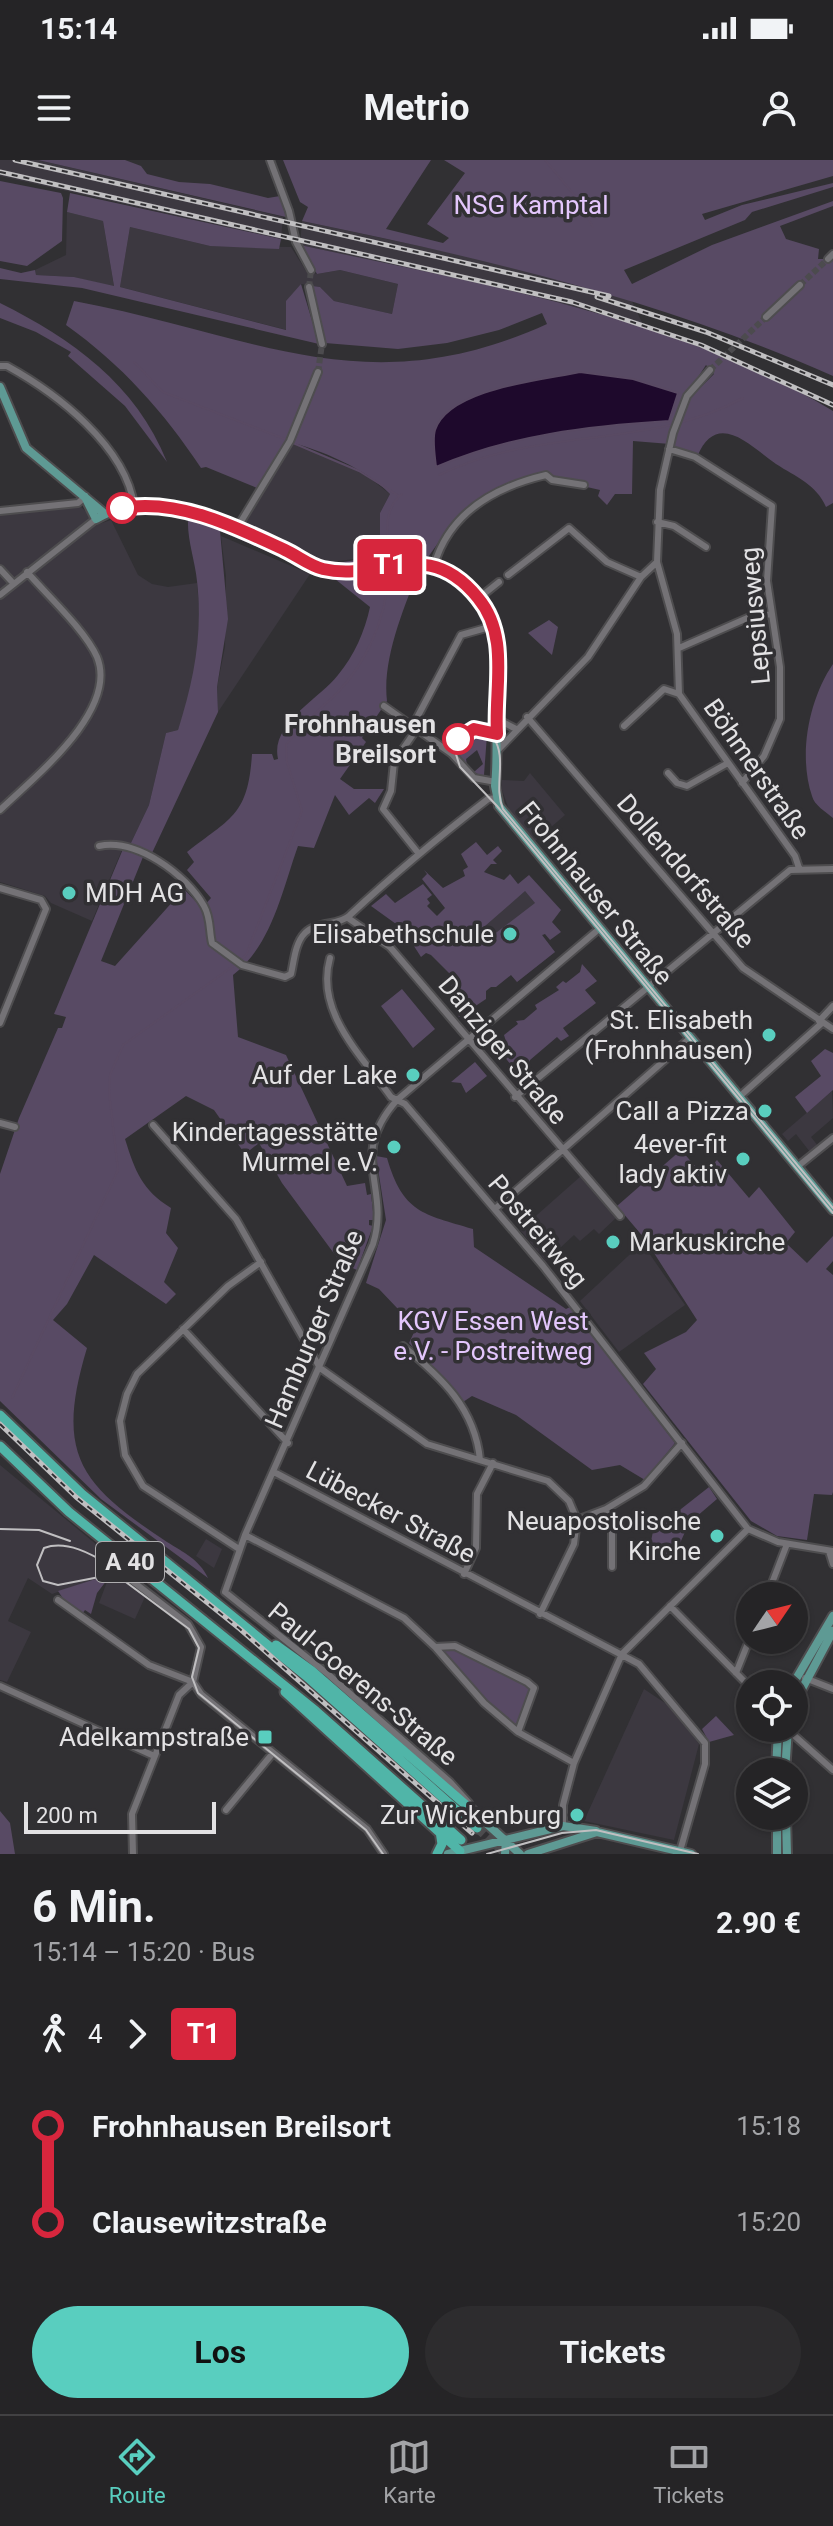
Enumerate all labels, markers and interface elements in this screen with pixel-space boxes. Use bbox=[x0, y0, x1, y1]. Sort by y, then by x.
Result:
text: 15:14 bbox=[40, 11, 117, 46]
icon: menu bbox=[32, 86, 76, 130]
icon: person bbox=[757, 86, 801, 130]
text: Metrio bbox=[363, 87, 470, 129]
park label: NSG Kamptal bbox=[454, 190, 608, 220]
unlabelled marker bbox=[107, 493, 137, 523]
line badge: T1 bbox=[354, 539, 426, 591]
street label: Lepsiusweg bbox=[734, 546, 776, 686]
text: T1 bbox=[373, 548, 407, 581]
street label: Böhmerstraße bbox=[698, 693, 816, 845]
place label: Frohnhausen Breilsort bbox=[284, 709, 436, 769]
marker: Frohnhausen Breilsort bbox=[443, 724, 473, 754]
street label: Dollendorfstraße bbox=[611, 788, 761, 954]
street label: Frohnhauser Straße bbox=[513, 795, 679, 991]
place label: MDH AG bbox=[85, 878, 184, 908]
marker: MDH AG bbox=[60, 884, 78, 902]
place label: Elisabethschule bbox=[312, 919, 494, 949]
marker: Elisabethschule bbox=[501, 925, 519, 943]
street label: Danziger Straße bbox=[432, 970, 574, 1130]
place label: St. Elisabeth (Frohnhausen) bbox=[585, 1005, 753, 1065]
marker: St. Elisabeth (Frohnhausen) bbox=[760, 1026, 778, 1044]
place label: Auf der Lake bbox=[252, 1060, 397, 1090]
marker: Auf der Lake bbox=[404, 1066, 422, 1084]
place label: Call a Pizza bbox=[616, 1096, 749, 1126]
marker: Call a Pizza bbox=[756, 1102, 774, 1120]
place label: Kindertagesstätte Murmel e.V. bbox=[172, 1117, 378, 1177]
place label: 4ever-fit lady aktiv bbox=[618, 1129, 727, 1189]
marker: Kindertagesstätte Murmel e.V. bbox=[385, 1138, 403, 1156]
marker: 4ever-fit lady aktiv bbox=[734, 1150, 752, 1168]
street label: Postreitweg bbox=[482, 1168, 594, 1294]
street label: Hamburger Straße bbox=[259, 1225, 369, 1433]
place label: Markuskirche bbox=[629, 1227, 785, 1257]
marker: Markuskirche bbox=[604, 1233, 622, 1251]
park label: KGV Essen West e.V. - Postreitweg bbox=[393, 1306, 593, 1366]
street label: Lübecker Straße bbox=[301, 1455, 481, 1569]
place label: Neuapostolische Kirche bbox=[506, 1506, 701, 1566]
marker: Neuapostolische Kirche bbox=[708, 1527, 726, 1545]
road number: A 40 bbox=[96, 1542, 164, 1582]
north arrow bbox=[736, 1582, 808, 1654]
map controls bbox=[736, 1582, 808, 1830]
street label: Paul-Goerens-Straße bbox=[262, 1596, 464, 1772]
button: locate bbox=[736, 1670, 808, 1742]
place label: Adelkampstraße bbox=[59, 1722, 249, 1752]
marker: Adelkampstraße bbox=[256, 1728, 274, 1746]
button: layers bbox=[736, 1758, 808, 1830]
scale bar bbox=[24, 1798, 216, 1834]
place label: Zur Wickenburg bbox=[380, 1800, 561, 1830]
text: 200 m bbox=[36, 1803, 98, 1828]
marker: Zur Wickenburg bbox=[568, 1806, 586, 1824]
text: 6 Min. bbox=[32, 1881, 156, 1933]
text: 2.90 € bbox=[716, 1905, 801, 1940]
text: 15:14 – 15:20 · Bus bbox=[32, 1937, 255, 1967]
icon: walk bbox=[32, 2012, 76, 2056]
icon: forward bbox=[115, 2012, 159, 2056]
text: T1 bbox=[187, 2017, 220, 2050]
text: 4 bbox=[88, 2019, 103, 2049]
text: Frohnhausen Breilsort bbox=[92, 2109, 391, 2144]
text: 15:18 bbox=[736, 2111, 801, 2141]
text: Clausewitzstraße bbox=[92, 2205, 327, 2240]
text: 15:20 bbox=[736, 2207, 801, 2237]
button: Los bbox=[32, 2306, 409, 2398]
button: Tickets bbox=[425, 2306, 801, 2398]
tab: Route bbox=[109, 2435, 166, 2508]
tab: Karte bbox=[383, 2435, 436, 2508]
tab: Tickets bbox=[653, 2435, 724, 2508]

